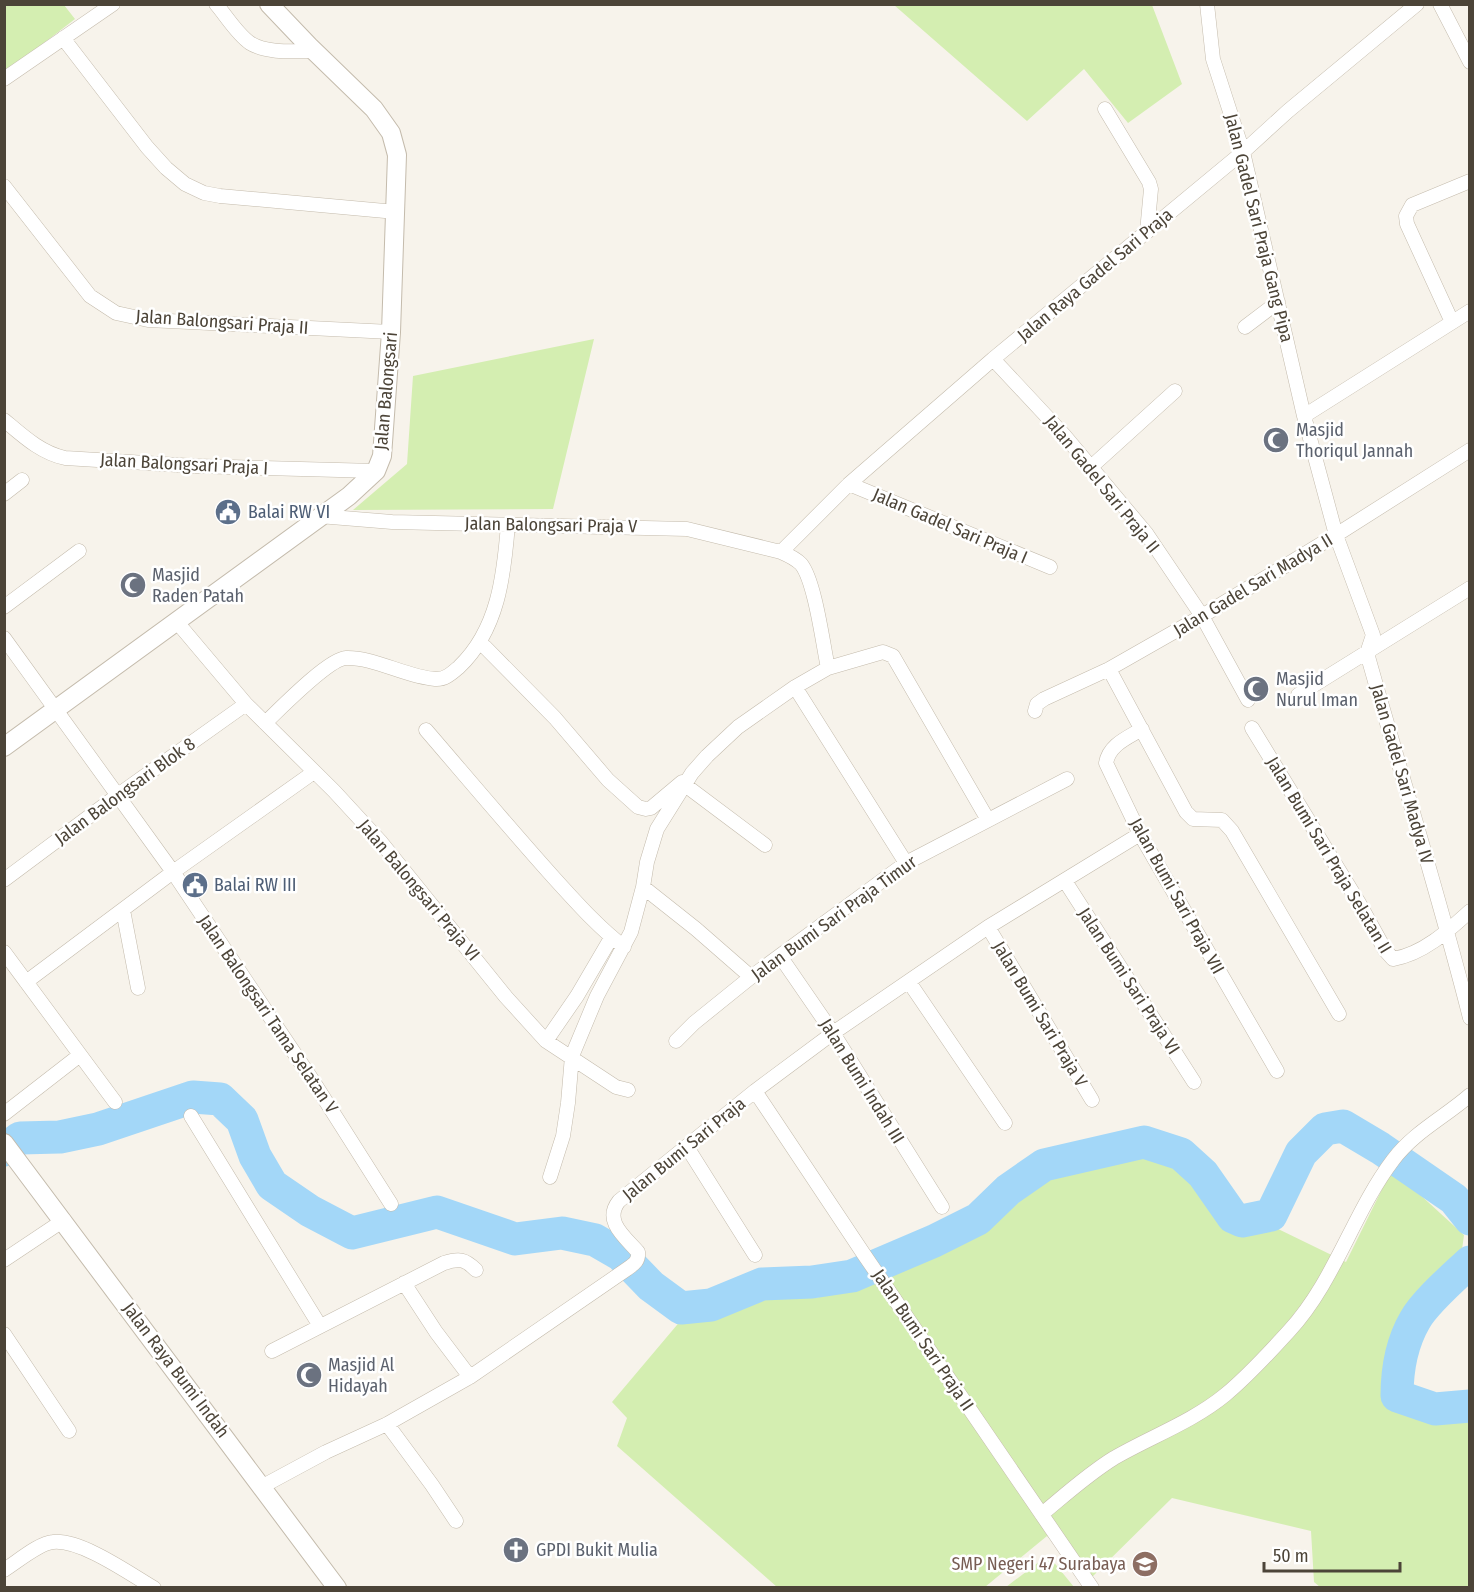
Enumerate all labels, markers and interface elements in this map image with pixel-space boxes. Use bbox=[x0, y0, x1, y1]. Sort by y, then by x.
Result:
street label: Jalan Gadel Sari Praja Gang Pipa bbox=[1220, 111, 1298, 345]
street label: Jalan Raya Gadel Sari Praja bbox=[1013, 203, 1177, 346]
street label: Jalan Balongsari Praja II bbox=[135, 305, 309, 339]
street label: Jalan Balongsari bbox=[370, 331, 402, 451]
street label: Jalan Gadel Sari Praja II bbox=[1040, 411, 1164, 557]
place label: Masjid Thoriqul Jannah bbox=[1296, 419, 1413, 462]
mosque icon: Masjid Thoriqul Jannah bbox=[1261, 425, 1291, 455]
street label: Jalan Balongsari Praja I bbox=[99, 449, 269, 479]
street label: Jalan Gadel Sari Praja I bbox=[869, 483, 1031, 569]
public building icon: Balai RW VI bbox=[213, 497, 243, 527]
place label: Balai RW VI bbox=[248, 501, 330, 523]
street label: Jalan Balongsari Praja V bbox=[464, 512, 638, 538]
street label: Jalan Gadel Sari Madya II bbox=[1169, 529, 1337, 641]
place label: Masjid Raden Patah bbox=[152, 564, 244, 607]
mosque icon: Masjid Raden Patah bbox=[118, 570, 148, 600]
place label: Masjid Nurul Iman bbox=[1276, 668, 1358, 711]
mosque icon: Masjid Nurul Iman bbox=[1241, 674, 1271, 704]
street label: Jalan Gadel Sari Madya IV bbox=[1366, 681, 1438, 867]
street label: Jalan Balongsari Blok 8 bbox=[50, 733, 200, 849]
street label: Jalan Bumi Sari Praja Selatan II bbox=[1262, 753, 1396, 957]
street label: Jalan Bumi Sari Praja VII bbox=[1125, 814, 1229, 978]
street label: Jalan Balongsari Praja VI bbox=[354, 815, 484, 965]
street label: Jalan Bumi Sari Praja Timur bbox=[747, 850, 921, 985]
public building icon: Balai RW III bbox=[180, 870, 210, 900]
place label: Balai RW III bbox=[214, 874, 296, 896]
street label: Jalan Bumi Sari Praja VI bbox=[1073, 904, 1185, 1058]
street label: Jalan Balongsari Tama Selatan V bbox=[193, 911, 343, 1118]
street label: Jalan Bumi Sari Praja V bbox=[988, 937, 1092, 1091]
street label: Jalan Bumi Indah III bbox=[815, 1014, 909, 1148]
street label: Jalan Bumi Sari Praja bbox=[618, 1092, 750, 1205]
street label: Jalan Bumi Sari Praja II bbox=[868, 1265, 978, 1415]
street label: Jalan Raya Bumi Indah bbox=[118, 1298, 234, 1442]
place label: Masjid Al Hidayah bbox=[328, 1354, 395, 1397]
mosque icon: Masjid Al Hidayah bbox=[294, 1360, 324, 1390]
church icon: GPDI Bukit Mulia bbox=[501, 1535, 531, 1565]
scale bar bbox=[1264, 1535, 1400, 1573]
place label: GPDI Bukit Mulia bbox=[536, 1539, 658, 1561]
text: 50 m bbox=[1273, 1545, 1309, 1567]
school or university icon: SMP Negeri 47 Surabaya bbox=[1130, 1549, 1160, 1579]
place label: SMP Negeri 47 Surabaya bbox=[952, 1553, 1126, 1575]

